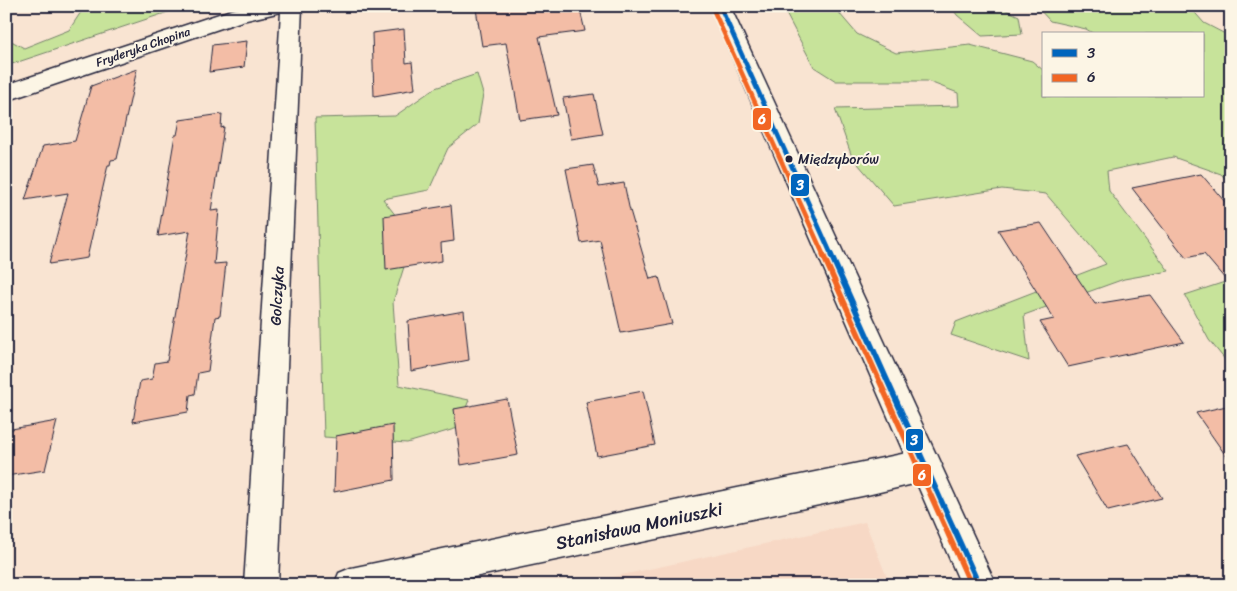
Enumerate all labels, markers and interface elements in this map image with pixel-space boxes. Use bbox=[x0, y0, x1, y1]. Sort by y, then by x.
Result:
street label: Fryderyka Chopina bbox=[93, 20, 194, 73]
legend bbox=[1042, 32, 1204, 98]
text: 3 bbox=[1087, 40, 1095, 66]
text: 6 bbox=[1087, 64, 1096, 90]
line badge: 6 bbox=[752, 107, 772, 131]
text: 6 bbox=[757, 107, 766, 132]
place label: Międzyborów bbox=[798, 147, 879, 172]
marker: Międzyborów bbox=[784, 154, 794, 164]
line badge: 3 bbox=[790, 173, 810, 197]
text: 3 bbox=[795, 173, 804, 198]
street label: Golczyka bbox=[262, 265, 292, 326]
line badge: 3 bbox=[905, 428, 924, 452]
text: 3 bbox=[909, 428, 918, 453]
line badge: 6 bbox=[912, 463, 932, 487]
text: 6 bbox=[917, 463, 926, 488]
street label: Stanisława Moniuszki bbox=[553, 492, 726, 559]

